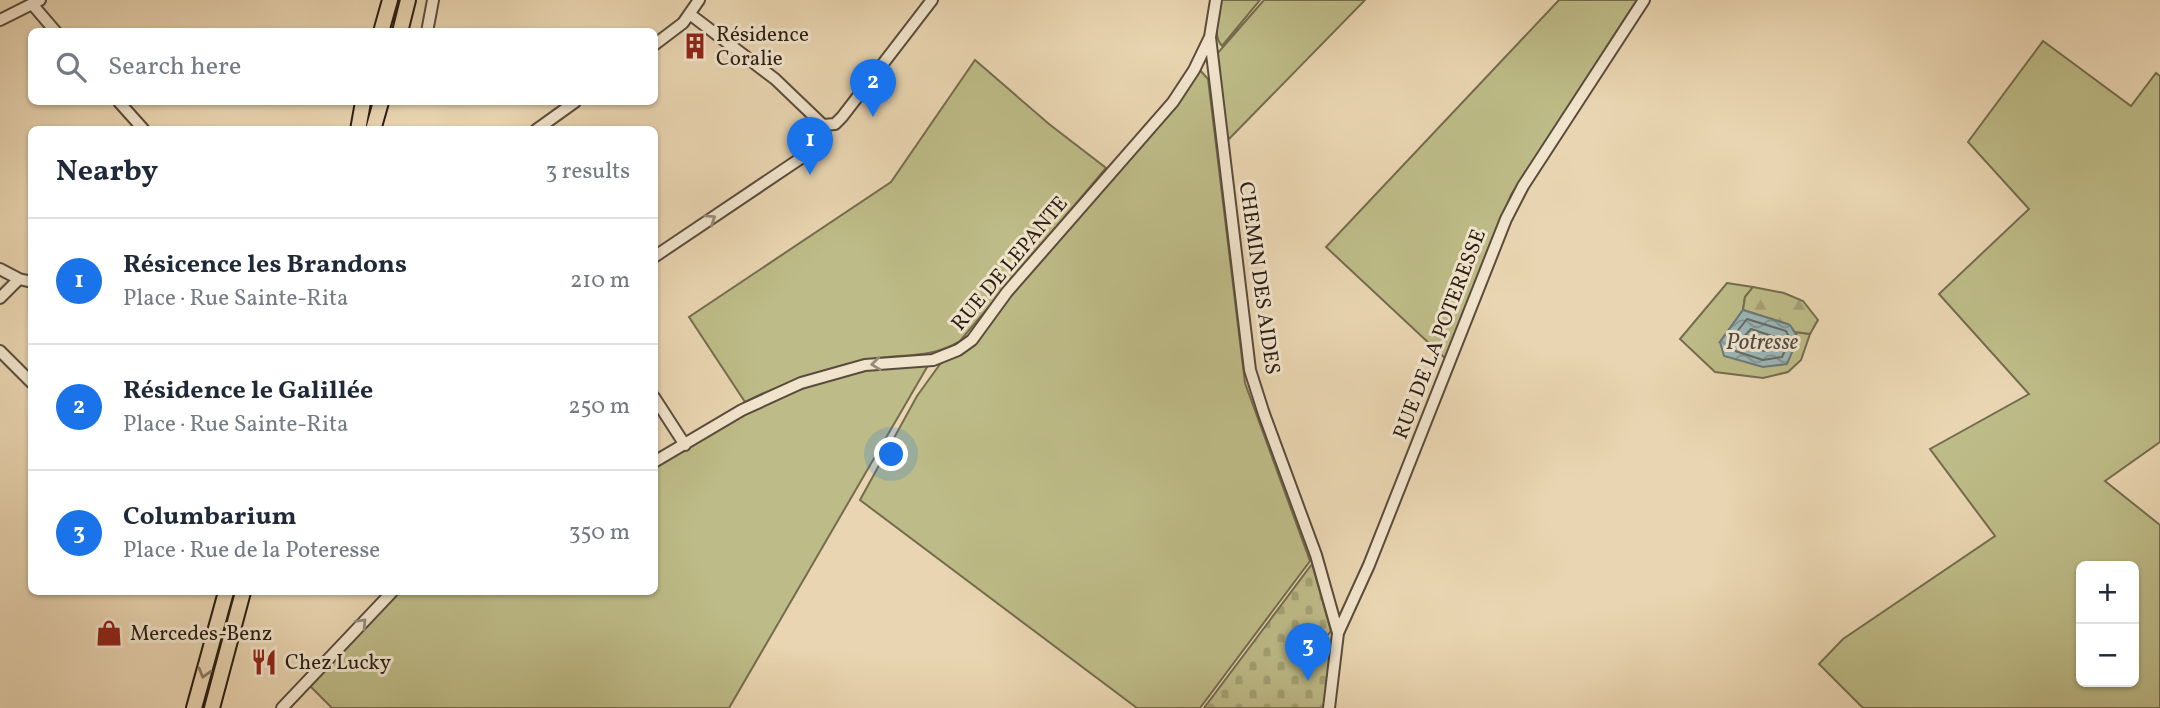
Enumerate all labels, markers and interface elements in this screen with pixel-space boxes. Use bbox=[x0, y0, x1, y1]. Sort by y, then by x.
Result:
place label: Résidence Coralie bbox=[716, 21, 809, 74]
search box bbox=[28, 28, 658, 105]
building icon: Résidence Coralie bbox=[680, 31, 710, 61]
icon: search bbox=[52, 48, 90, 86]
text: Search here bbox=[108, 49, 241, 85]
pin: 2 bbox=[850, 59, 896, 117]
pin: 1 bbox=[787, 117, 833, 175]
text: Nearby bbox=[56, 151, 158, 193]
text: 3 results bbox=[545, 156, 630, 188]
street label: CHEMIN DES AIDES bbox=[1231, 180, 1286, 376]
street label: RUE DE LEPANTE bbox=[945, 190, 1075, 338]
one-way arrow bbox=[703, 215, 716, 227]
street label: RUE DE LA POTERESSE bbox=[1387, 225, 1494, 444]
text: Résicence les Brandons bbox=[123, 247, 407, 283]
text: 1 bbox=[74, 265, 84, 297]
text: 210 m bbox=[570, 265, 630, 297]
text: Place · Rue Sainte-Rita bbox=[123, 283, 348, 315]
water label: Potresse bbox=[1726, 327, 1799, 359]
one-way arrow bbox=[870, 357, 881, 372]
text: Résidence le Galillée bbox=[123, 373, 373, 409]
text: 2 bbox=[73, 391, 85, 423]
text: 250 m bbox=[568, 391, 630, 423]
text: Place · Rue Sainte-Rita bbox=[123, 409, 348, 441]
your location bbox=[874, 437, 908, 471]
text: Columbarium bbox=[123, 499, 297, 535]
text: 3 bbox=[73, 517, 85, 549]
text: 350 m bbox=[569, 517, 630, 549]
text: Place · Rue de la Poteresse bbox=[123, 535, 380, 567]
map controls bbox=[2076, 561, 2139, 687]
button: + bbox=[2076, 561, 2139, 624]
shop icon: Mercedes-Benz bbox=[94, 618, 124, 648]
one-way arrow bbox=[354, 618, 367, 631]
place label: Mercedes-Benz bbox=[130, 620, 272, 649]
pin: 3 bbox=[1285, 623, 1331, 681]
button: − bbox=[2076, 624, 2139, 687]
restaurant icon: Chez Lucky bbox=[249, 647, 279, 677]
place label: Chez Lucky bbox=[285, 649, 392, 678]
one-way arrow bbox=[197, 667, 212, 679]

